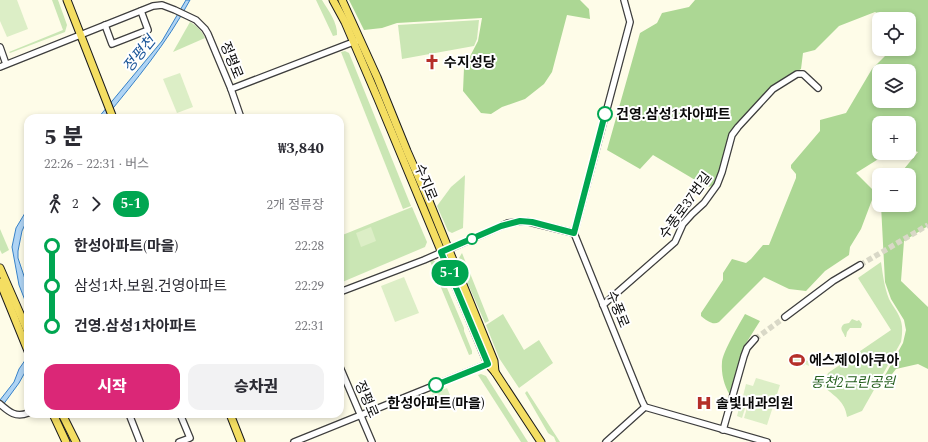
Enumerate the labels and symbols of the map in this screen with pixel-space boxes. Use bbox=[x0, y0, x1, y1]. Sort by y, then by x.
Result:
water label: 정평천 bbox=[117, 29, 163, 78]
street label: 정평로 bbox=[215, 38, 249, 82]
place label: 수지성당 bbox=[444, 52, 496, 73]
church icon: 수지성당 bbox=[423, 53, 441, 71]
place label: 건영.삼성1차아파트 bbox=[616, 104, 731, 125]
marker: 건영.삼성1차아파트 bbox=[597, 106, 613, 122]
street label: 수지로 bbox=[409, 160, 443, 204]
street label: 수풍로37번길 bbox=[654, 167, 717, 243]
unlabelled marker bbox=[466, 233, 478, 245]
line badge: 5-1 bbox=[427, 260, 473, 286]
street label: 수풍로 bbox=[601, 287, 635, 331]
place label: 에스제이아쿠아 bbox=[809, 350, 899, 371]
sports icon: 에스제이아쿠아 bbox=[788, 351, 806, 369]
park label: 동천2근린공원 bbox=[811, 372, 896, 393]
street label: 정평로 bbox=[349, 377, 384, 421]
marker: 한성아파트(마을) bbox=[428, 377, 444, 393]
place label: 한성아파트(마을) bbox=[387, 393, 485, 414]
place label: 솔빛내과의원 bbox=[716, 393, 793, 414]
hospital icon: 솔빛내과의원 bbox=[695, 394, 713, 412]

